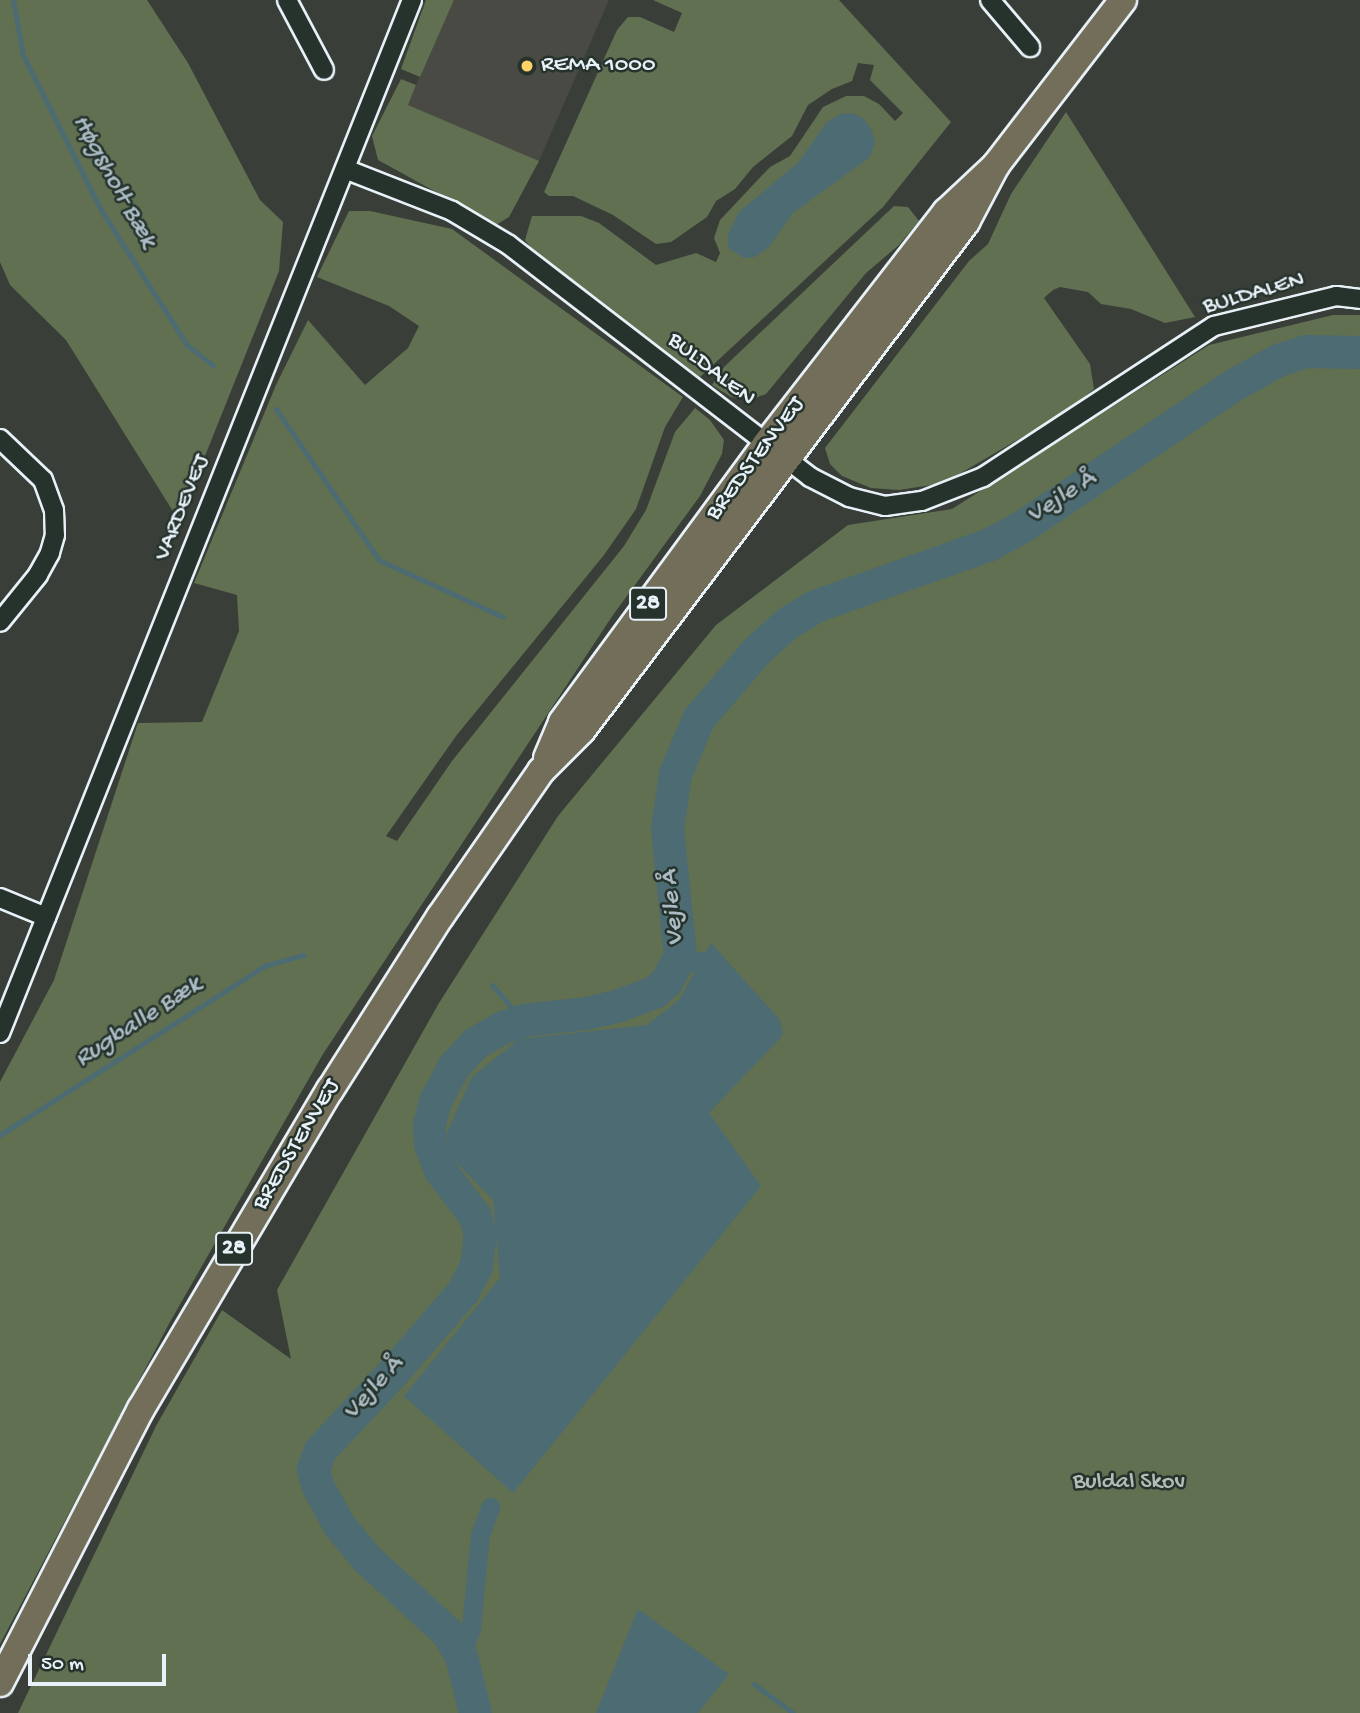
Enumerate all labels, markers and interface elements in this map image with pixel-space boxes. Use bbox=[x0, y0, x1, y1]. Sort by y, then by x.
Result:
place label: REMA 1000 bbox=[541, 52, 656, 80]
marker: REMA 1000 bbox=[519, 58, 535, 74]
water label: Høgsholt Bæk bbox=[64, 110, 162, 254]
street label: BULDALEN bbox=[1200, 266, 1308, 322]
street label: BULDALEN bbox=[661, 327, 761, 413]
street label: BREDSTENVEJ bbox=[700, 391, 812, 527]
street label: VARDEVEJ bbox=[149, 451, 217, 565]
water label: Vejle Å bbox=[1022, 464, 1102, 532]
road number: 28 bbox=[629, 584, 667, 624]
water label: Vejle Å bbox=[655, 869, 693, 947]
water label: Rugballe Bæk bbox=[70, 971, 208, 1075]
street label: BREDSTENVEJ bbox=[247, 1074, 347, 1216]
road number: 28 bbox=[215, 1230, 253, 1268]
water label: Vejle Å bbox=[337, 1350, 411, 1428]
park label: Buldal Skov bbox=[1073, 1469, 1185, 1497]
scale bar bbox=[32, 1640, 170, 1684]
text: 50 m bbox=[41, 1653, 84, 1678]

